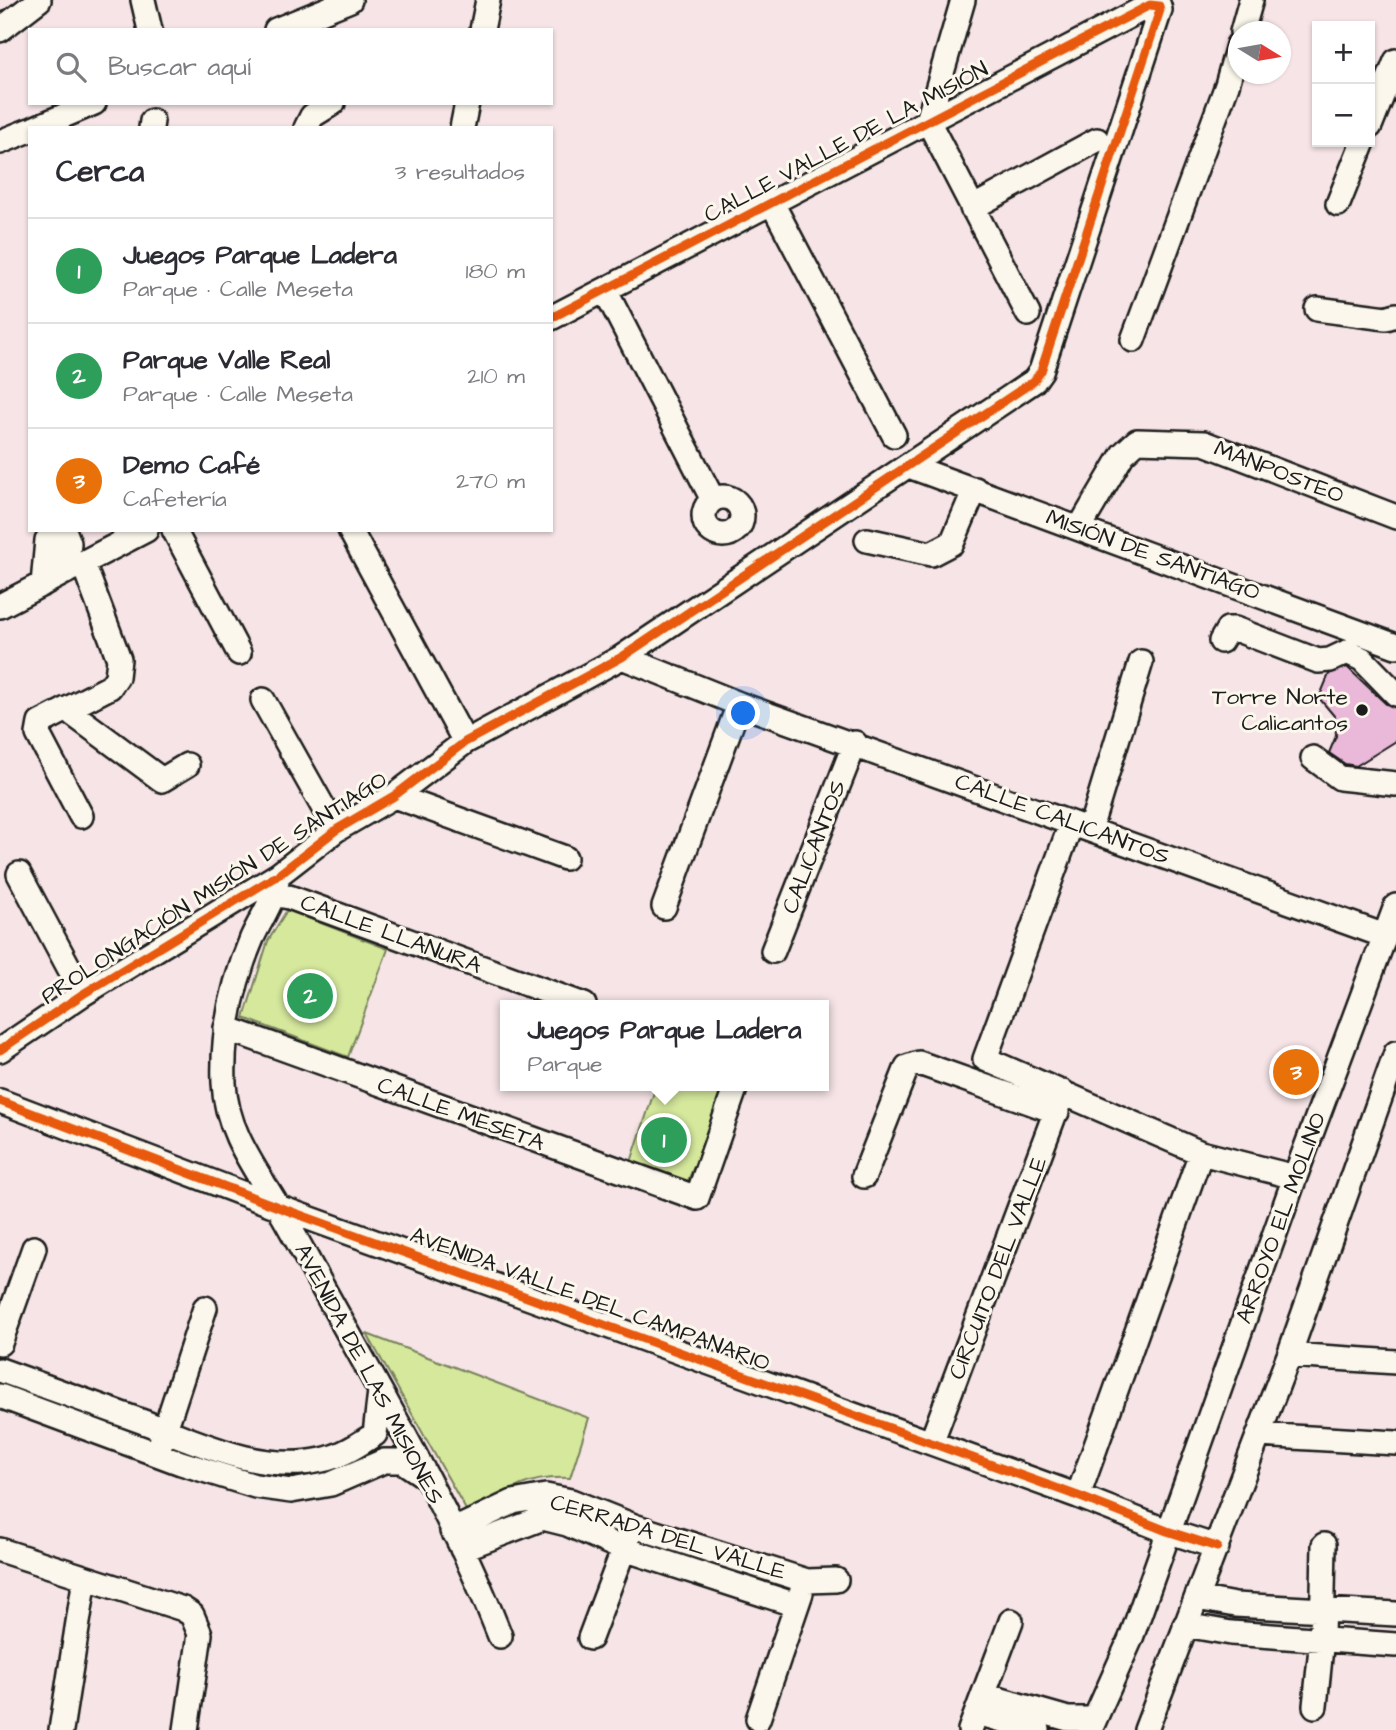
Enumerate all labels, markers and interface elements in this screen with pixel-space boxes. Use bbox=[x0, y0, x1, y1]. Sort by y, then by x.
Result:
north arrow bbox=[1228, 21, 1291, 84]
map controls bbox=[1312, 21, 1375, 147]
button: + bbox=[1312, 21, 1375, 84]
search box bbox=[28, 28, 553, 105]
icon: search bbox=[52, 48, 90, 86]
text: Buscar aquí bbox=[108, 49, 251, 85]
street label: CALLE VALLE DE LA MISIÓN bbox=[698, 53, 994, 231]
button: − bbox=[1312, 84, 1375, 147]
text: Cerca bbox=[56, 151, 144, 193]
text: 3 resultados bbox=[395, 156, 525, 188]
text: Juegos Parque Ladera bbox=[123, 237, 397, 273]
text: 1 bbox=[78, 255, 80, 287]
text: 180 m bbox=[466, 255, 525, 287]
text: Parque · Calle Meseta bbox=[123, 273, 353, 305]
text: Parque Valle Real bbox=[123, 342, 330, 378]
text: 2 bbox=[72, 360, 86, 392]
text: 210 m bbox=[467, 360, 525, 392]
text: Parque · Calle Meseta bbox=[123, 378, 353, 410]
street label: MANPOSTEO bbox=[1210, 433, 1348, 511]
text: Demo Café bbox=[123, 447, 260, 483]
text: 3 bbox=[73, 465, 85, 497]
text: 270 m bbox=[456, 465, 525, 497]
text: Cafetería bbox=[123, 483, 227, 515]
street label: MISIÓN DE SANTIAGO bbox=[1042, 501, 1264, 609]
place label: Torre Norte Calicantos bbox=[1212, 681, 1348, 739]
your location bbox=[726, 696, 760, 730]
marker: Torre Norte Calicantos bbox=[1354, 702, 1370, 718]
street label: PROLONGACIÓN MISIÓN DE SANTIAGO bbox=[35, 764, 393, 1012]
street label: CALLE CALICANTOS bbox=[950, 765, 1174, 873]
street label: CALICANTOS bbox=[774, 776, 854, 918]
street label: CALLE LLANURA bbox=[296, 886, 486, 982]
pin: 2 bbox=[287, 970, 333, 1022]
popup bbox=[500, 1000, 829, 1091]
text: Juegos Parque Ladera bbox=[528, 1012, 801, 1048]
pin: 3 bbox=[1273, 1046, 1319, 1098]
text: Parque bbox=[528, 1048, 603, 1080]
street label: CALLE MESETA bbox=[373, 1069, 549, 1159]
street label: ARROYO EL MOLINO bbox=[1228, 1108, 1334, 1328]
pin: 1 bbox=[641, 1114, 687, 1166]
street label: CIRCUITO DEL VALLE bbox=[941, 1152, 1055, 1384]
street label: AVENIDA VALLE DEL CAMPANARIO bbox=[406, 1219, 774, 1379]
street label: AVENIDA DE LAS MISIONES bbox=[287, 1238, 452, 1510]
street label: CERRADA DEL VALLE bbox=[546, 1486, 790, 1588]

